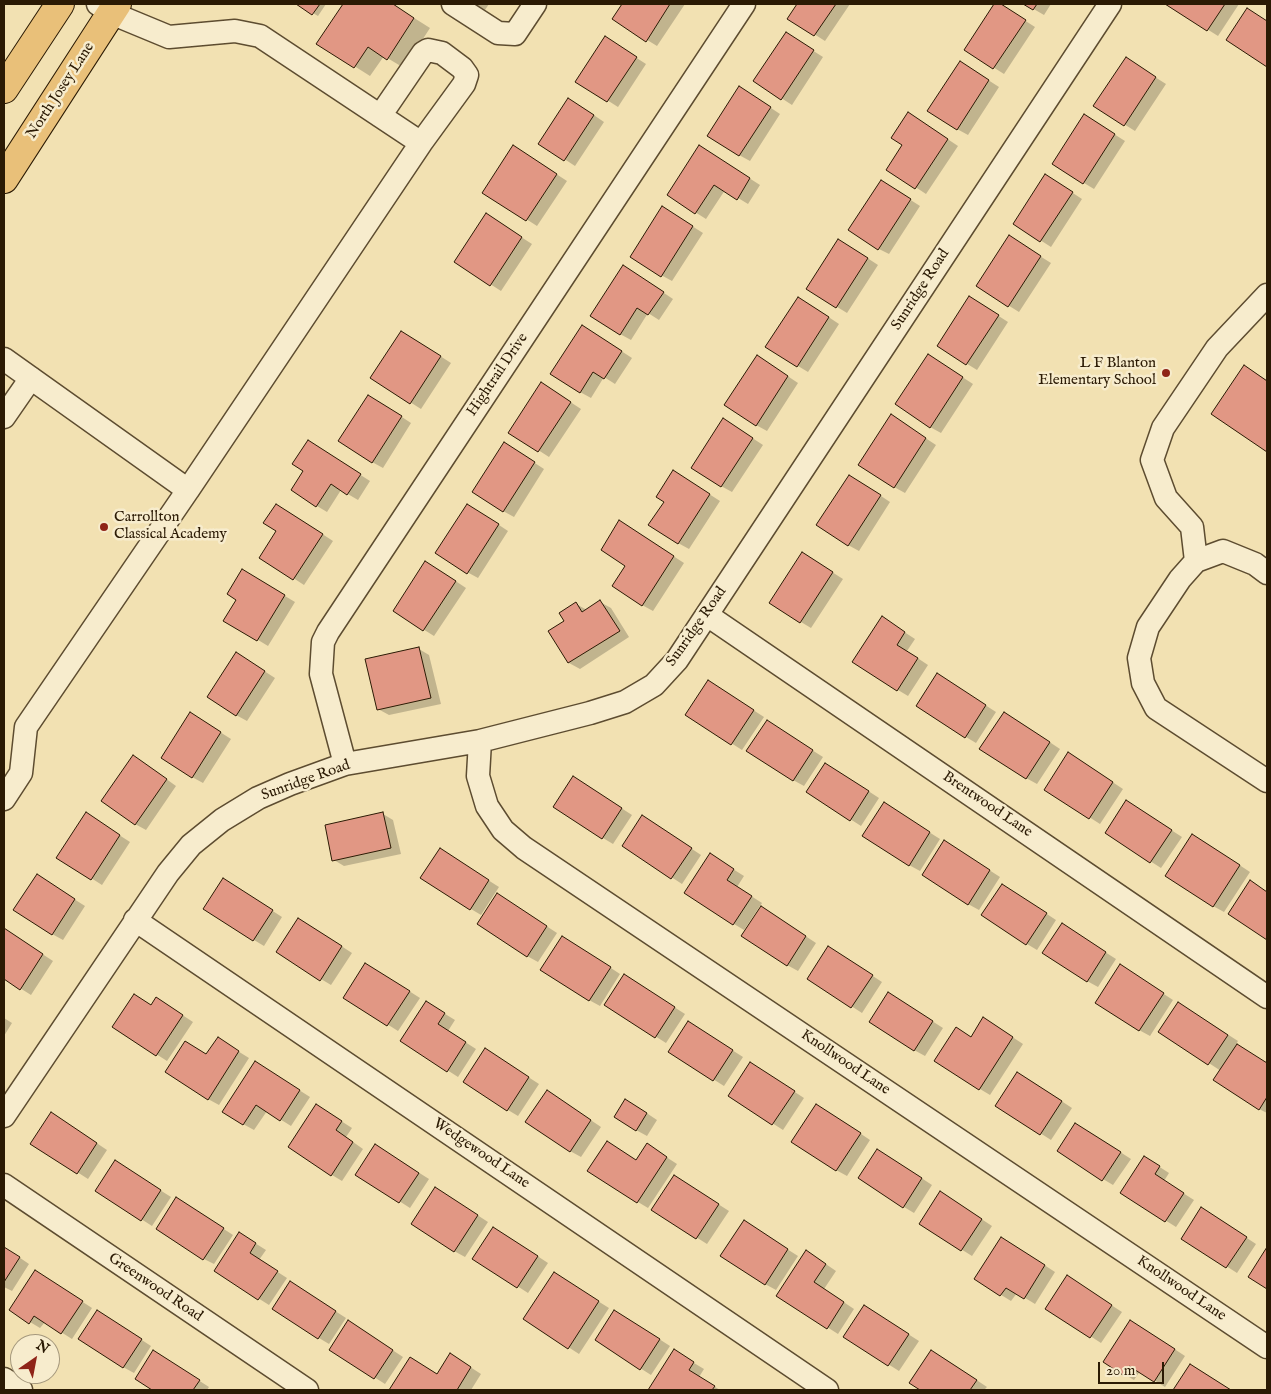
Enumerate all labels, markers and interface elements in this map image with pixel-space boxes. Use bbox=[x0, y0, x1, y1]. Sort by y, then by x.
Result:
street label: North Josey Lane bbox=[23, 39, 99, 143]
street label: Sunridge Road bbox=[888, 246, 954, 334]
street label: Hightrail Drive bbox=[464, 330, 532, 420]
place label: L F Blanton Elementary School bbox=[1038, 355, 1156, 390]
marker: L F Blanton Elementary School bbox=[1160, 367, 1172, 379]
place label: Carrollton Classical Academy bbox=[114, 509, 227, 544]
marker: Carrollton Classical Academy bbox=[98, 521, 110, 533]
street label: Sunridge Road bbox=[663, 584, 731, 670]
street label: Sunridge Road bbox=[259, 757, 353, 805]
street label: Brentwood Lane bbox=[939, 768, 1035, 842]
street label: Knollwood Lane bbox=[797, 1026, 893, 1100]
street label: Wedgewood Lane bbox=[429, 1115, 533, 1193]
street label: Greenwood Road bbox=[104, 1250, 206, 1326]
street label: Knollwood Lane bbox=[1133, 1252, 1229, 1326]
north arrow bbox=[10, 1334, 60, 1384]
text: N bbox=[33, 1336, 53, 1358]
scale bar bbox=[1101, 1352, 1167, 1384]
text: 20 m bbox=[1106, 1361, 1135, 1380]

